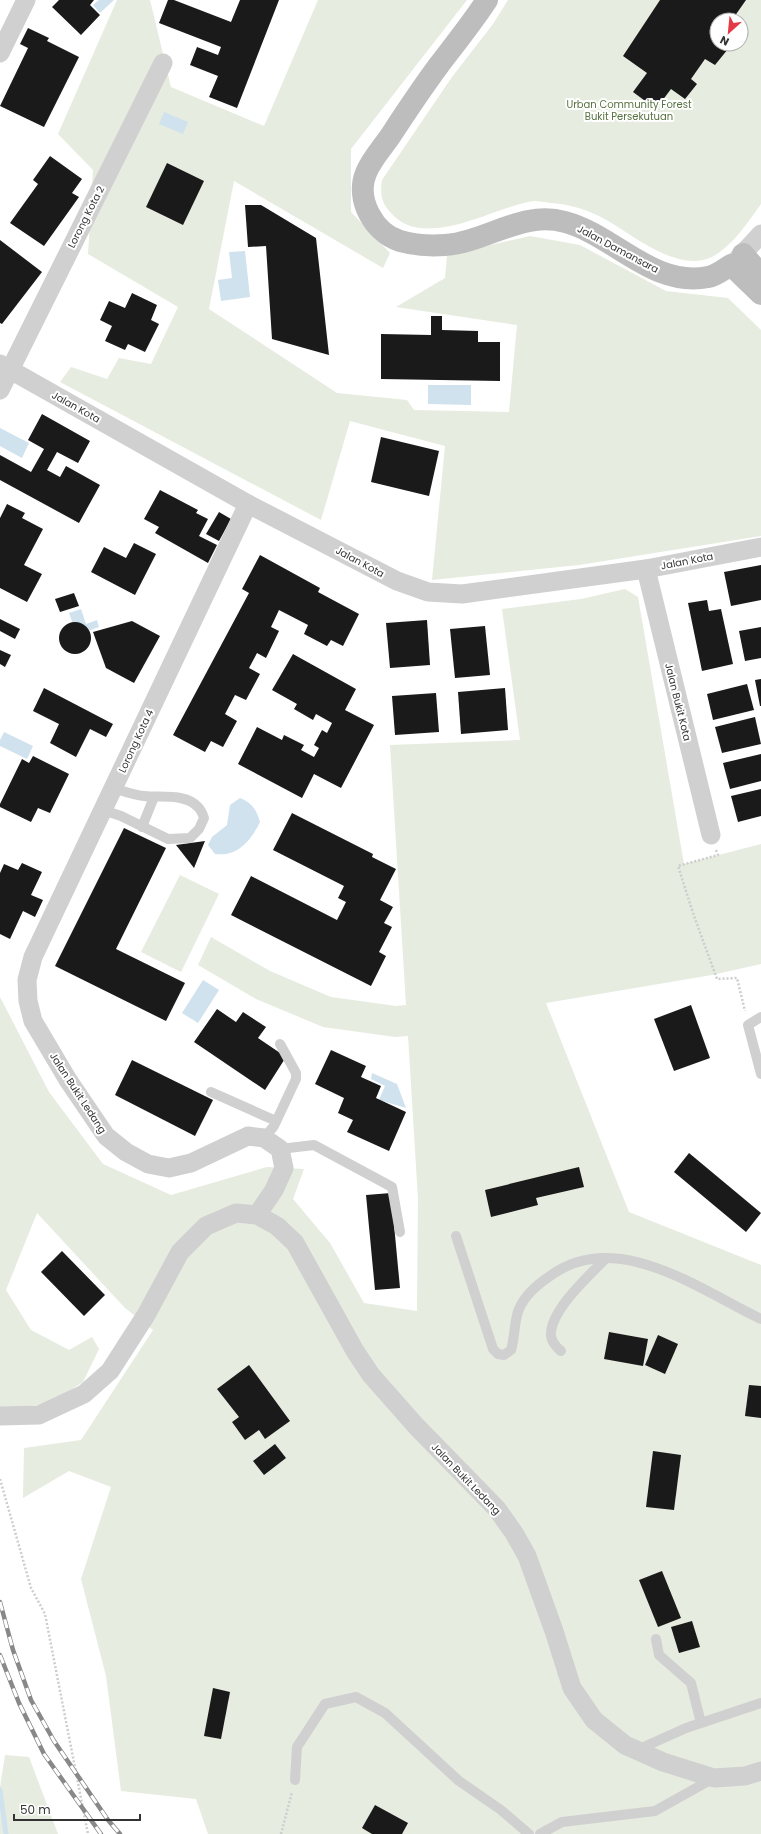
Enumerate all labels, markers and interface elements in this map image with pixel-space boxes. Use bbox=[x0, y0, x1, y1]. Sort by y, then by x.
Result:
north arrow bbox=[709, 12, 749, 52]
text: N bbox=[717, 32, 732, 50]
park label: Urban Community Forest Bukit Persekutuan bbox=[566, 97, 692, 124]
street label: Lorong Kota 2 bbox=[64, 183, 108, 251]
street label: Jalan Damansara bbox=[575, 221, 661, 277]
street label: Jalan Kota bbox=[49, 388, 103, 426]
street label: Jalan Kota bbox=[333, 543, 387, 581]
street label: Jalan Kota bbox=[659, 549, 715, 573]
street label: Jalan Bukit Kota bbox=[661, 662, 695, 742]
street label: Lorong Kota 4 bbox=[115, 707, 157, 775]
street label: Jalan Bukit Ledang bbox=[46, 1049, 110, 1137]
street label: Jalan Bukit Ledang bbox=[428, 1440, 504, 1518]
scale bar bbox=[14, 1796, 140, 1822]
text: 50 m bbox=[20, 1801, 51, 1818]

